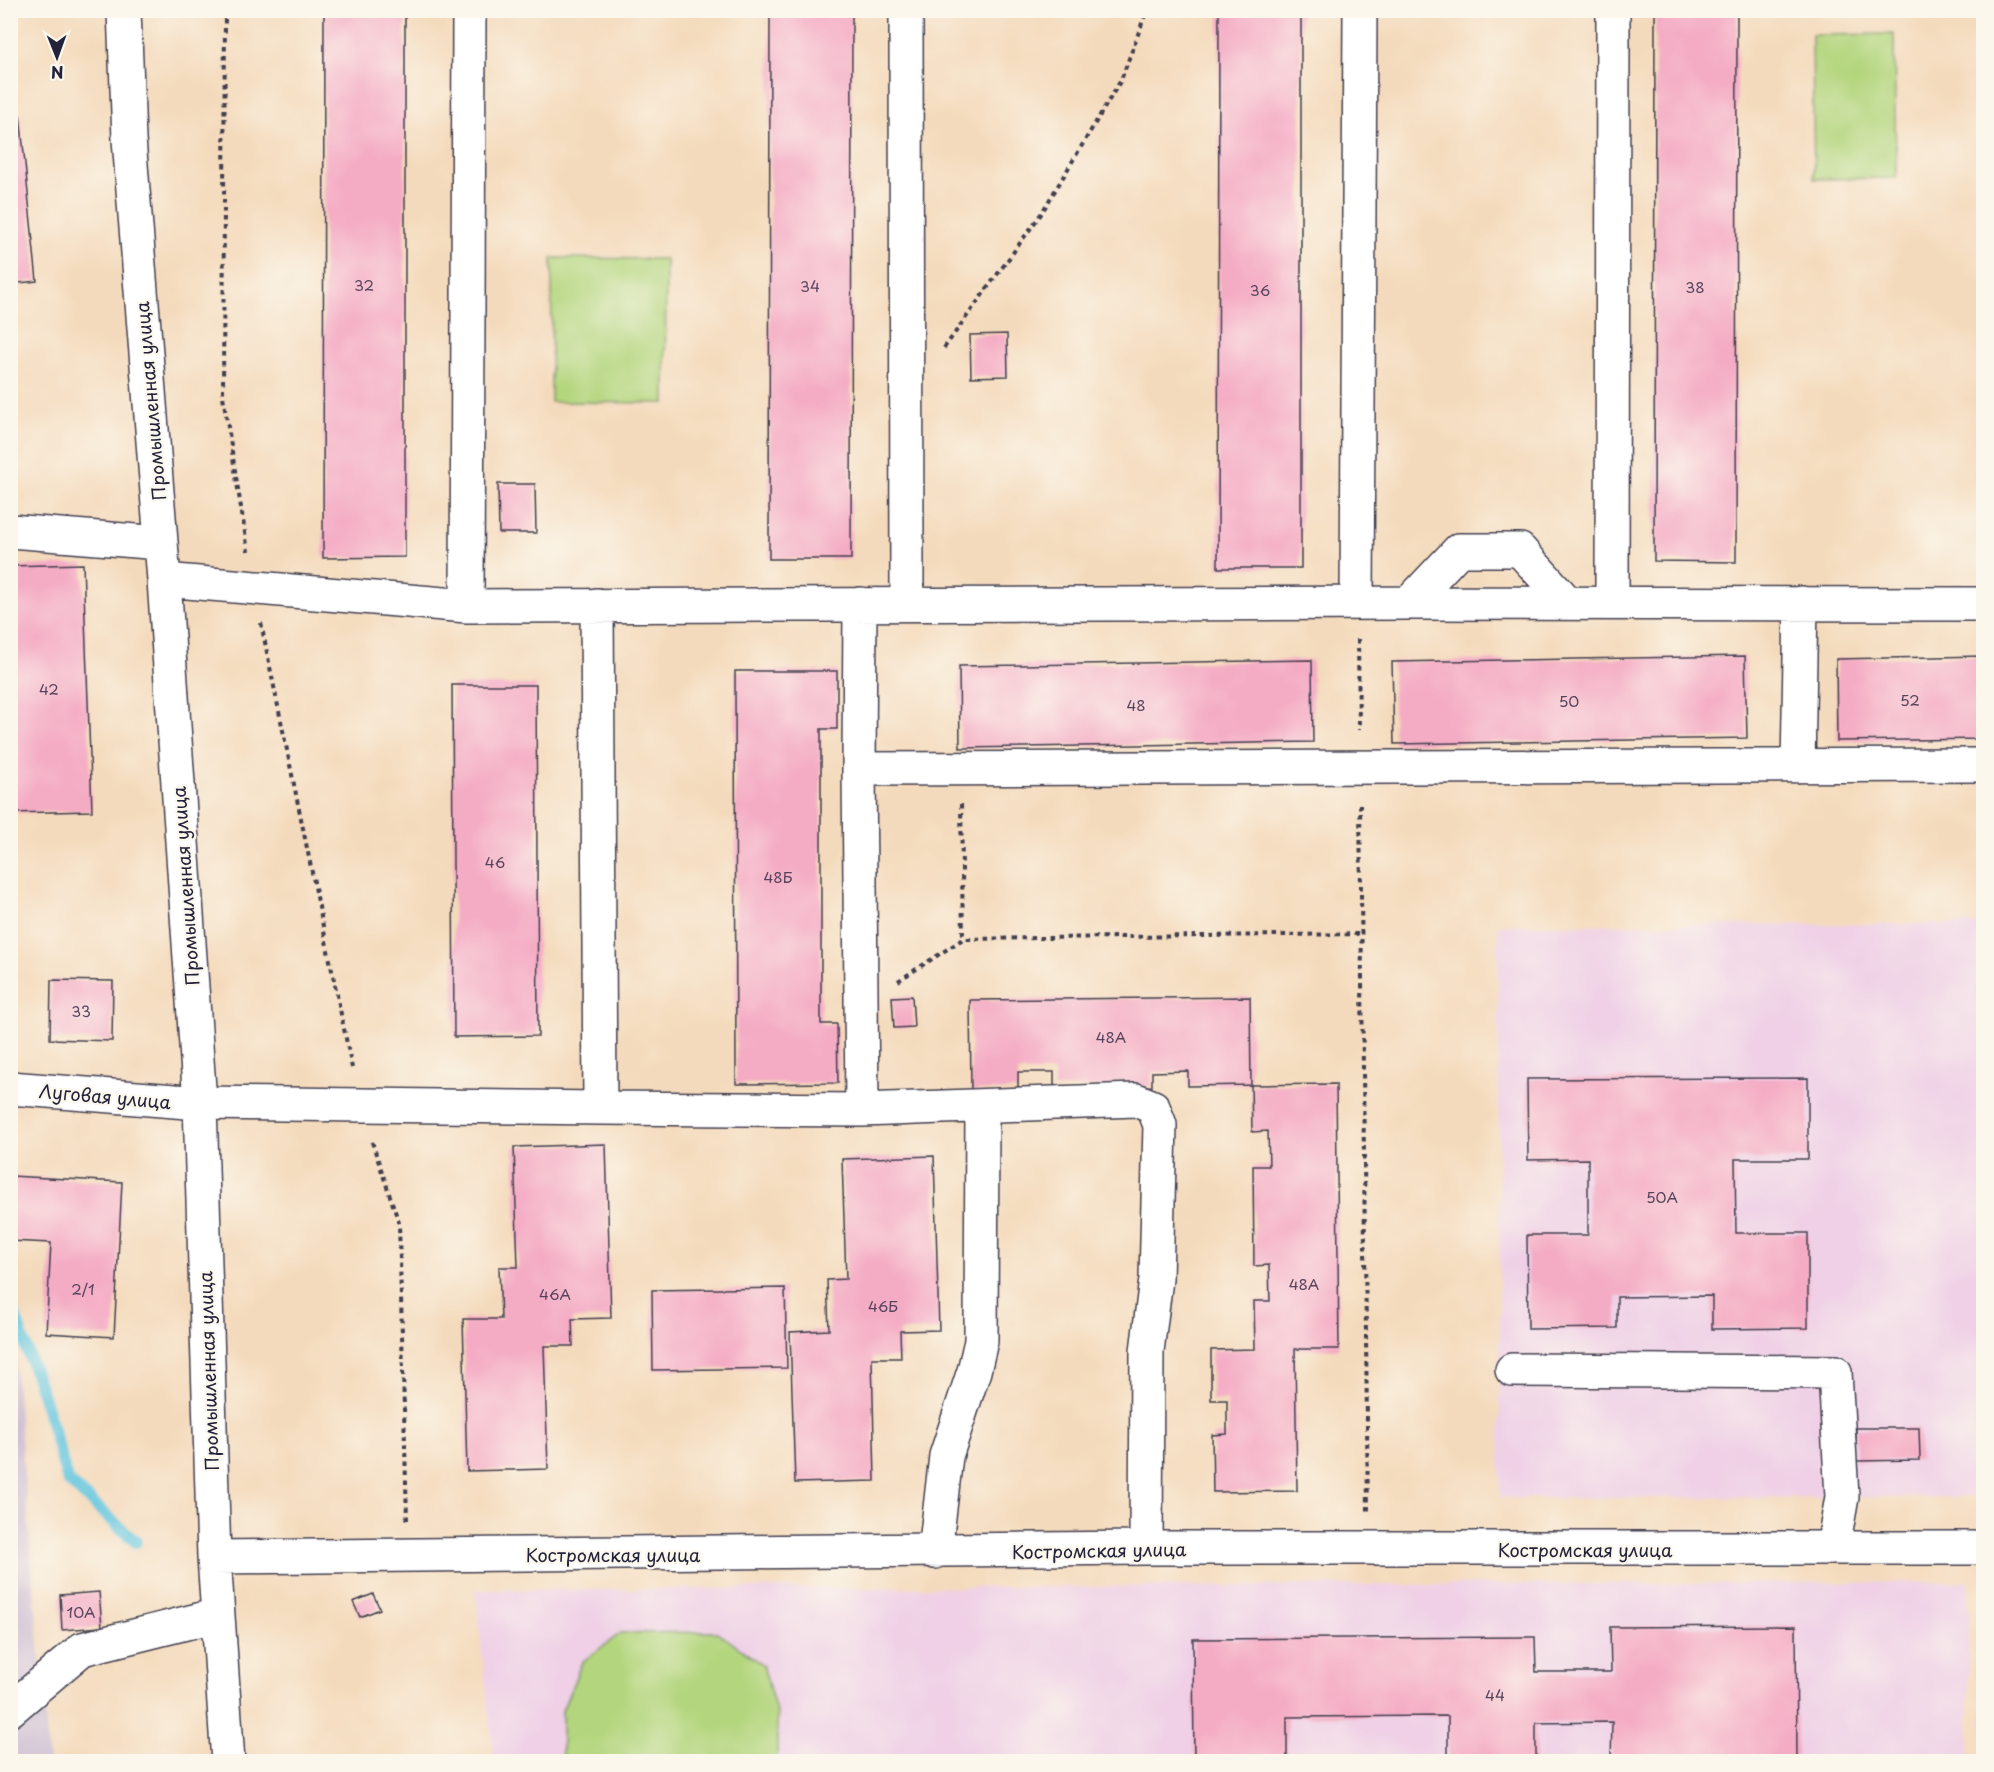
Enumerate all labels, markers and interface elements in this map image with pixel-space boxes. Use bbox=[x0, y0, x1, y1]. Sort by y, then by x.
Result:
north arrow bbox=[27, 27, 87, 87]
text: N bbox=[51, 61, 64, 85]
house number: 32 bbox=[354, 273, 374, 296]
house number: 34 bbox=[800, 274, 820, 297]
house number: 38 bbox=[1685, 275, 1705, 298]
house number: 36 bbox=[1250, 278, 1270, 301]
street label: Промышленная улица bbox=[128, 300, 172, 502]
house number: 42 bbox=[39, 677, 59, 700]
house number: 52 bbox=[1900, 688, 1920, 711]
house number: 50 bbox=[1559, 689, 1579, 712]
house number: 48 bbox=[1126, 693, 1146, 716]
street label: Промышленная улица bbox=[165, 785, 205, 987]
house number: 46 bbox=[485, 850, 505, 873]
house number: 48Б bbox=[764, 865, 793, 888]
house number: 33 bbox=[71, 999, 91, 1022]
house number: 48А bbox=[1096, 1025, 1126, 1048]
street label: Луговая улица bbox=[38, 1077, 173, 1115]
house number: 50А bbox=[1646, 1185, 1678, 1208]
street label: Промышленная улица bbox=[191, 1270, 225, 1471]
house number: 48А bbox=[1289, 1272, 1319, 1295]
house number: 2/1 bbox=[71, 1277, 95, 1300]
house number: 46А bbox=[539, 1282, 571, 1305]
house number: 46Б bbox=[868, 1294, 898, 1317]
street label: Костромская улица bbox=[1012, 1535, 1187, 1565]
street label: Костромская улица bbox=[1498, 1536, 1673, 1563]
street label: Костромская улица bbox=[526, 1541, 701, 1568]
house number: 10А bbox=[66, 1600, 96, 1623]
house number: 44 bbox=[1485, 1683, 1505, 1706]

